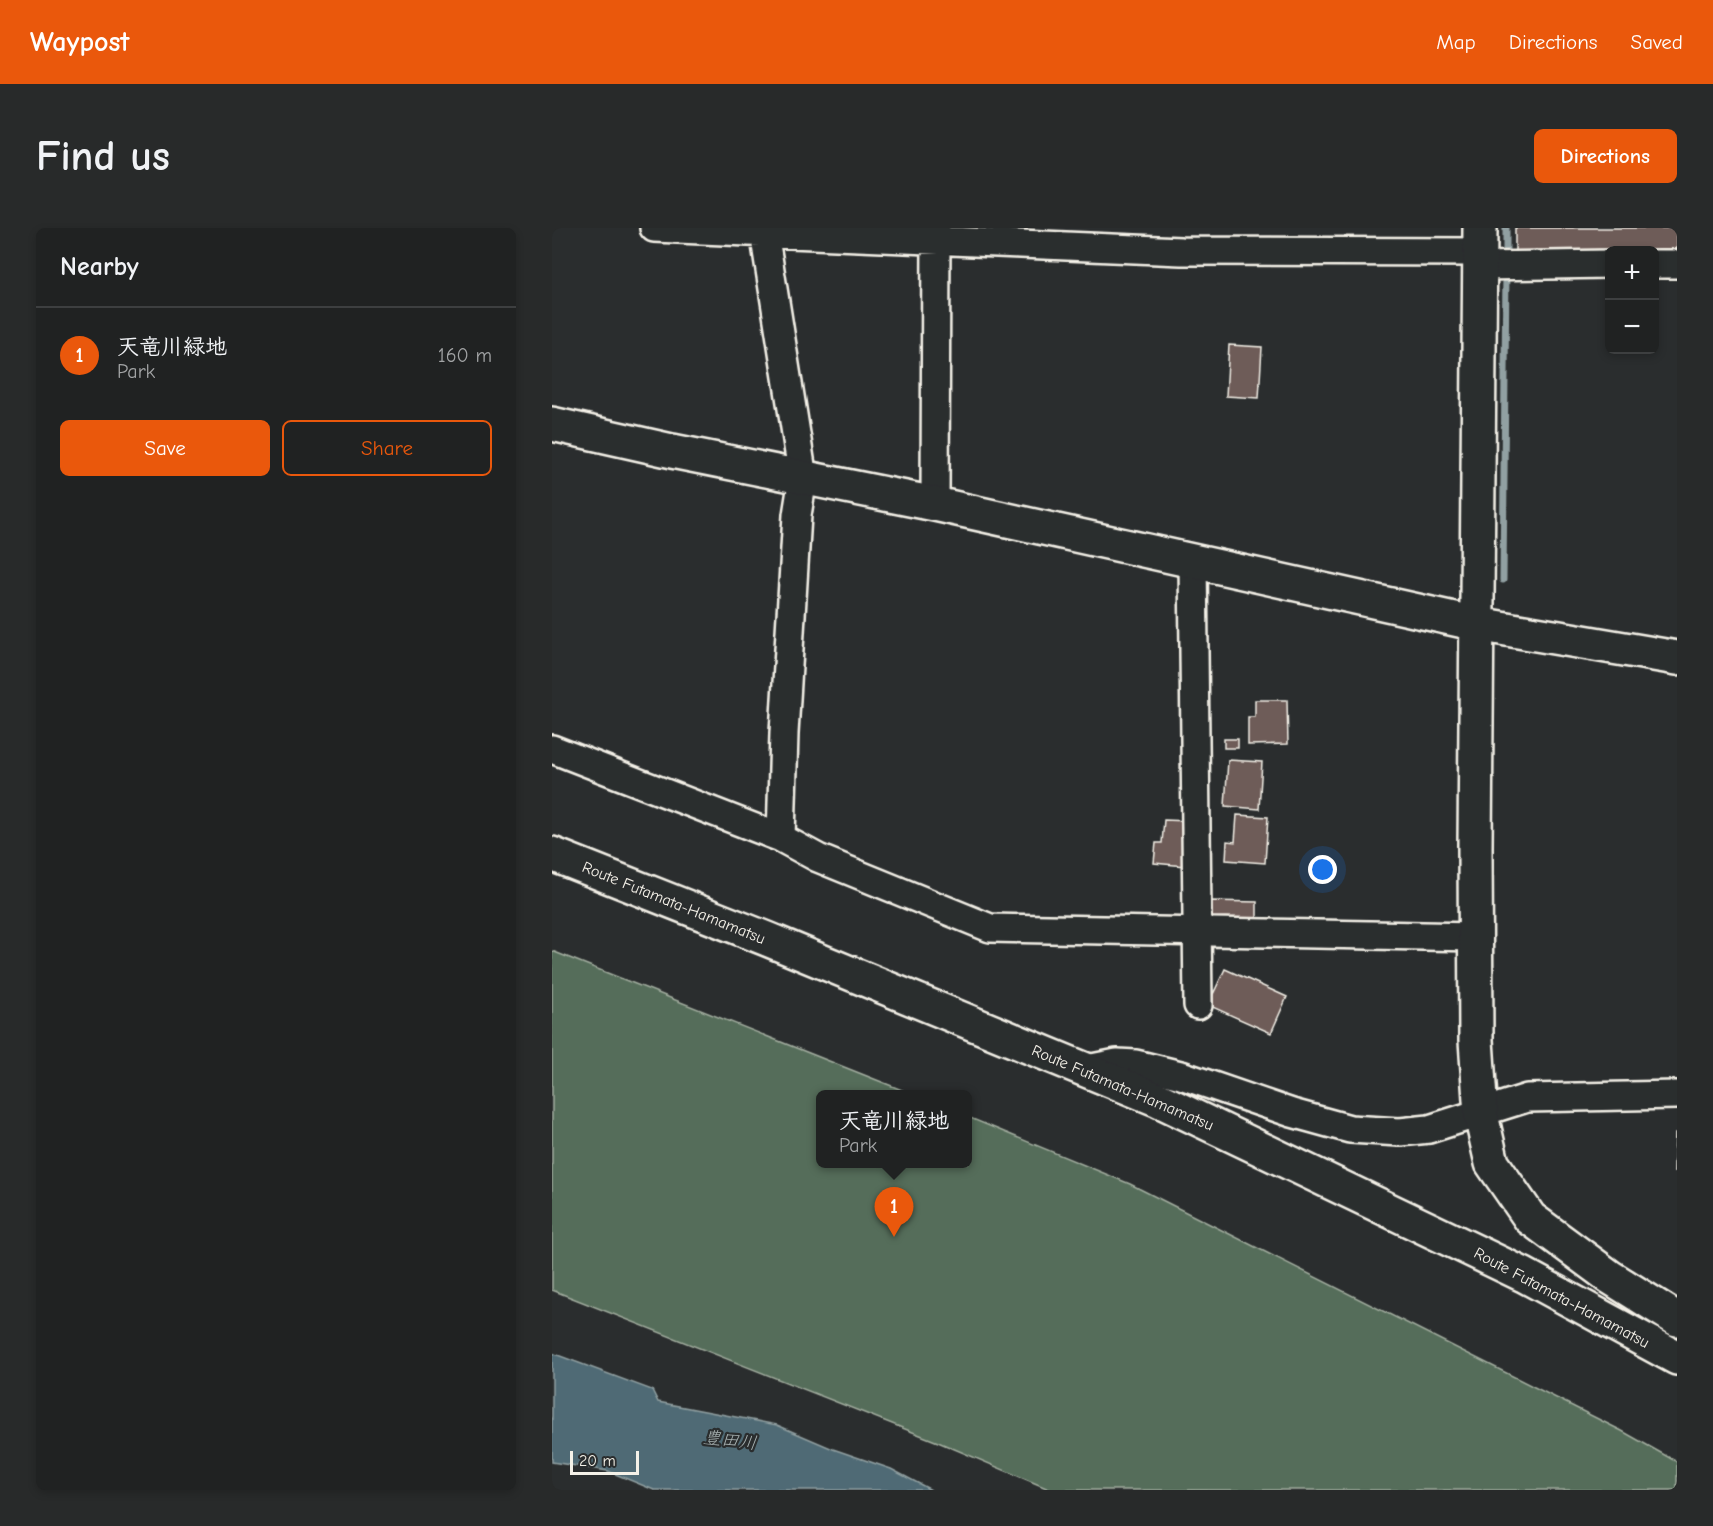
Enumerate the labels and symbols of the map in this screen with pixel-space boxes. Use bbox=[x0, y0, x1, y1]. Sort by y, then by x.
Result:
your location bbox=[1308, 855, 1337, 884]
street label: Route Futamata-Hamamatsu bbox=[580, 858, 768, 948]
street label: Route Futamata-Hamamatsu bbox=[1029, 1041, 1216, 1134]
pin: 1 bbox=[874, 1188, 914, 1237]
street label: Route Futamata-Hamamatsu bbox=[1471, 1244, 1652, 1352]
water label: 豊田川 bbox=[702, 1427, 758, 1454]
scale bar bbox=[570, 1448, 639, 1476]

